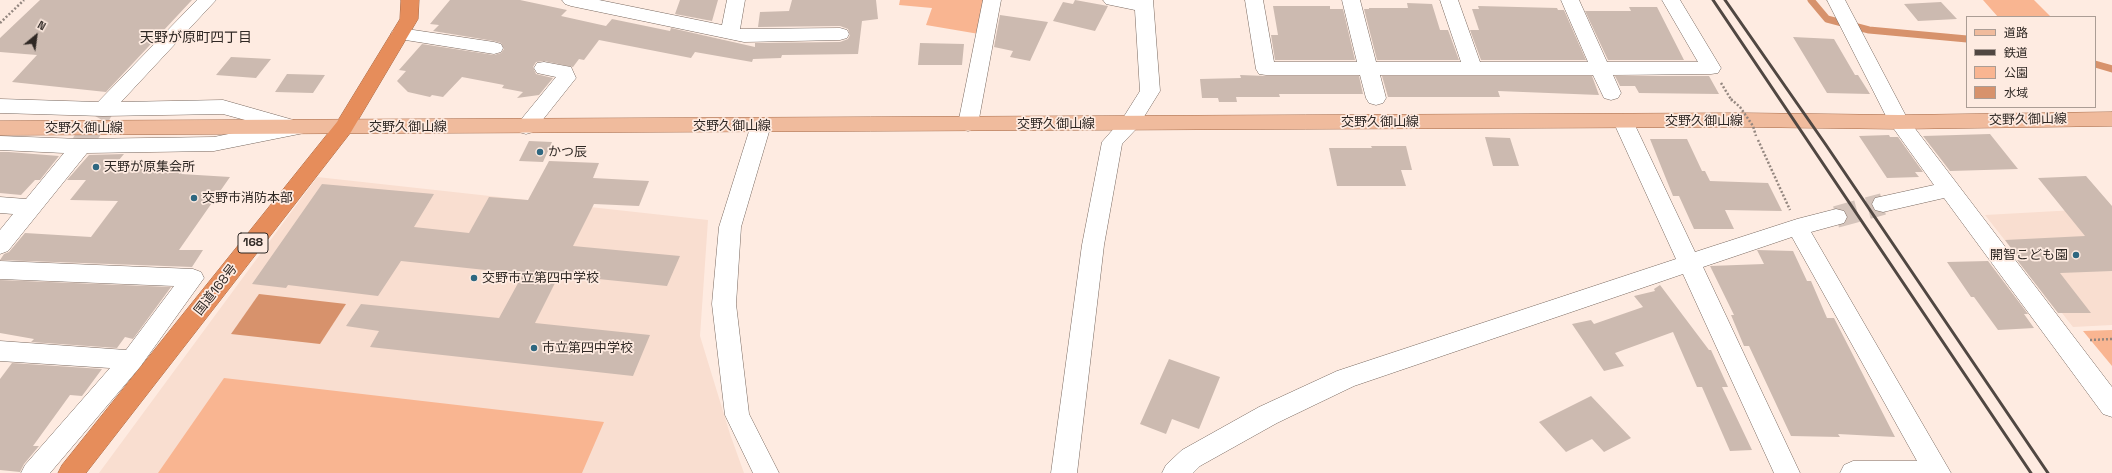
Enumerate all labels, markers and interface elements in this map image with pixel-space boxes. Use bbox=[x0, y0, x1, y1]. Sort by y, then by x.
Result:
north arrow bbox=[16, 16, 56, 56]
legend bbox=[1966, 16, 2096, 108]
text: N bbox=[35, 18, 48, 33]
text: 道路 bbox=[2004, 25, 2028, 41]
district label: 天野が原町四丁目 bbox=[140, 30, 252, 46]
text: 鉄道 bbox=[2004, 45, 2028, 61]
text: 公園 bbox=[2004, 65, 2028, 81]
text: 水域 bbox=[2004, 85, 2028, 101]
street label: 交野久御山線 bbox=[1989, 112, 2067, 128]
street label: 交野久御山線 bbox=[1665, 113, 1743, 129]
street label: 交野久御山線 bbox=[1341, 114, 1419, 130]
street label: 交野久御山線 bbox=[1017, 116, 1095, 132]
street label: 交野久御山線 bbox=[693, 118, 771, 134]
street label: 交野久御山線 bbox=[369, 119, 447, 135]
street label: 交野久御山線 bbox=[45, 120, 123, 136]
place label: かつ辰 bbox=[548, 144, 587, 160]
marker: かつ辰 bbox=[535, 147, 545, 157]
place label: 天野が原集会所 bbox=[104, 159, 195, 175]
marker: 天野が原集会所 bbox=[91, 162, 101, 172]
place label: 交野市消防本部 bbox=[202, 190, 293, 206]
marker: 交野市消防本部 bbox=[189, 193, 199, 203]
road number: 168 bbox=[238, 233, 268, 253]
place label: 開智こども園 bbox=[1990, 247, 2068, 263]
marker: 開智こども園 bbox=[2071, 250, 2081, 260]
street label: 国道168号 bbox=[191, 261, 241, 319]
place label: 交野市立第四中学校 bbox=[482, 270, 599, 286]
marker: 交野市立第四中学校 bbox=[469, 273, 479, 283]
place label: 市立第四中学校 bbox=[542, 340, 633, 356]
marker: 市立第四中学校 bbox=[529, 343, 539, 353]

